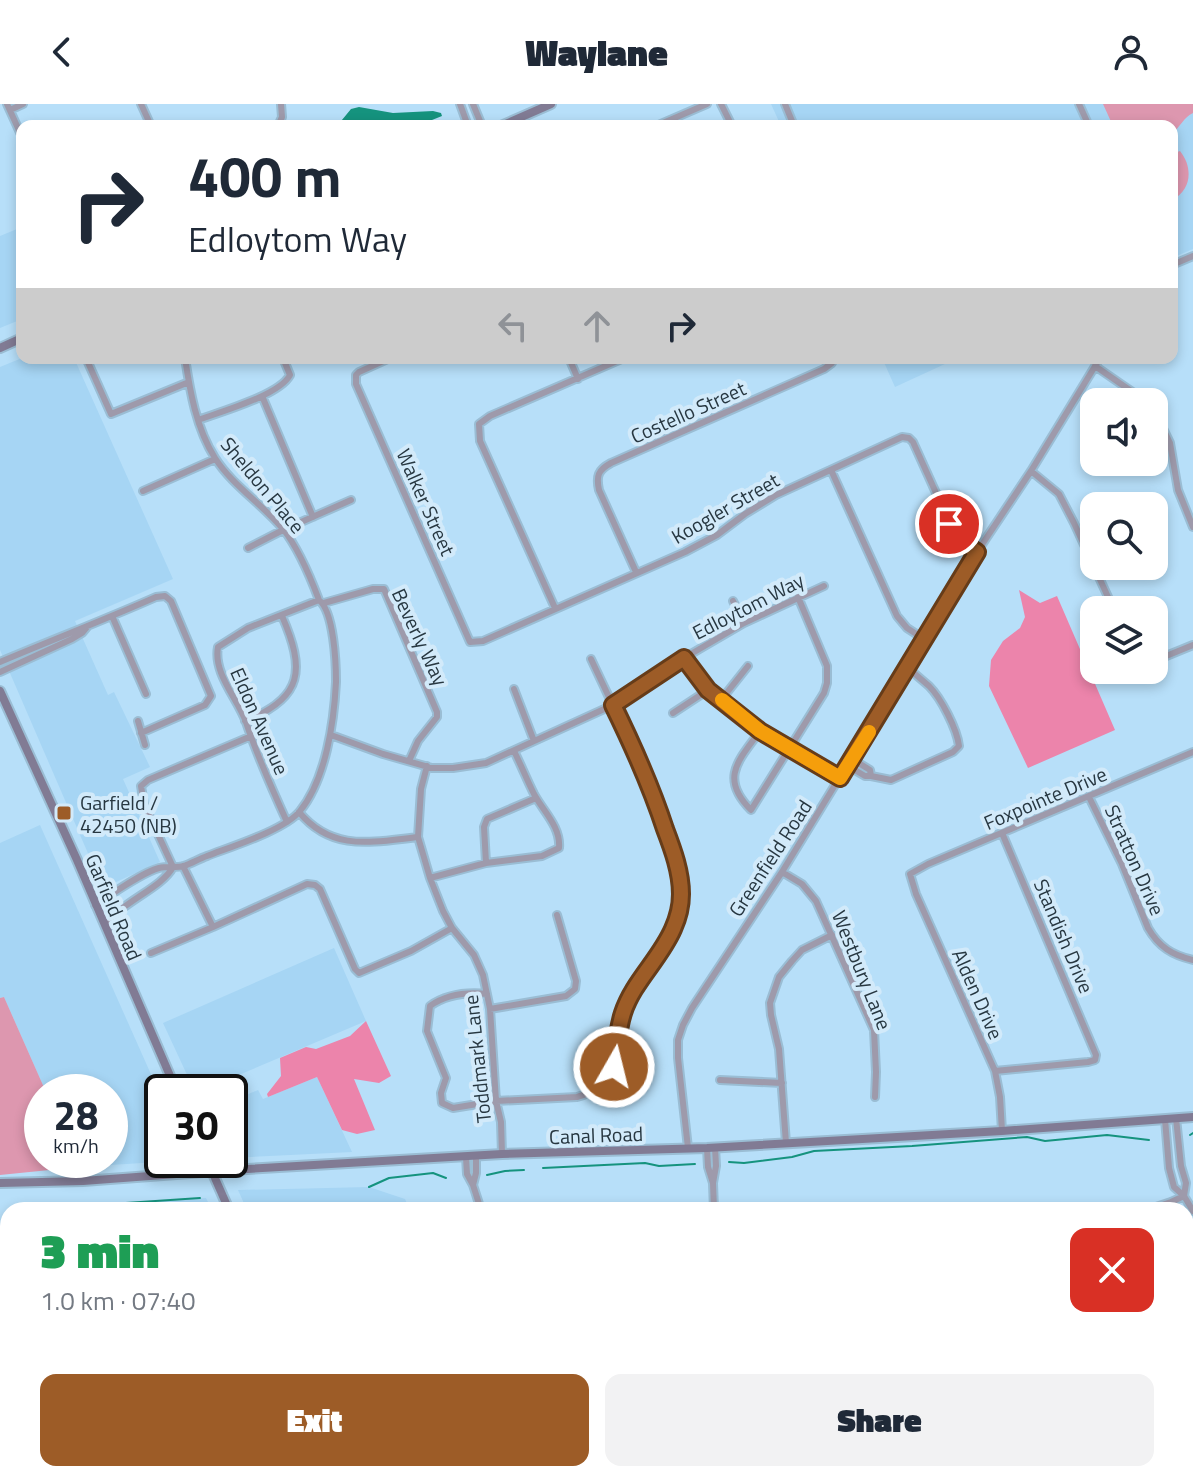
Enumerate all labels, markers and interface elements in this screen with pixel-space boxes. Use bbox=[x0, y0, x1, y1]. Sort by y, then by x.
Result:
text: Waylane bbox=[525, 25, 668, 80]
icon: back bbox=[40, 30, 84, 74]
icon: person bbox=[1109, 30, 1153, 74]
text: 400 m bbox=[188, 134, 341, 219]
icon: right bbox=[56, 152, 160, 256]
text: Edloytom Way bbox=[188, 211, 407, 266]
icon: left bbox=[491, 304, 535, 348]
icon: ahead bbox=[575, 304, 619, 348]
icon: right bbox=[659, 304, 703, 348]
street label: Costello Street bbox=[625, 373, 751, 451]
map controls bbox=[1080, 388, 1168, 684]
button: sound bbox=[1080, 388, 1168, 476]
street label: Sheldon Place bbox=[213, 430, 313, 540]
street label: Walker Street bbox=[389, 443, 463, 561]
street label: Koogler Street bbox=[665, 465, 785, 551]
pin bbox=[915, 490, 983, 558]
button: search bbox=[1080, 492, 1168, 580]
icon: arrive bbox=[927, 502, 971, 546]
street label: Edloytom Way bbox=[687, 564, 810, 647]
street label: Beverly Way bbox=[384, 583, 456, 691]
button: layers bbox=[1080, 596, 1168, 684]
street label: Eldon Avenue bbox=[223, 662, 297, 780]
street label: Foxpointe Drive bbox=[979, 758, 1111, 838]
place label: Garfield / 42450 (NB) bbox=[80, 787, 177, 841]
street label: Greenfield Road bbox=[721, 793, 819, 923]
street label: Stratton Drive bbox=[1097, 800, 1173, 920]
marker: Garfield / 42450 (NB) bbox=[55, 804, 73, 822]
street label: Garfield Road bbox=[78, 849, 150, 965]
street label: Standish Drive bbox=[1026, 874, 1102, 998]
street label: Westbury Lane bbox=[824, 906, 900, 1034]
street label: Alden Drive bbox=[944, 944, 1012, 1044]
street label: Toddmark Lane bbox=[455, 993, 499, 1125]
position arrow bbox=[572, 1025, 656, 1109]
speed limit sign: 30 bbox=[144, 1074, 248, 1178]
text: 28 bbox=[54, 1085, 98, 1146]
street label: Canal Road bbox=[548, 1118, 644, 1152]
text: km/h bbox=[53, 1130, 99, 1161]
text: 3 min bbox=[40, 1214, 159, 1287]
button: close bbox=[1070, 1228, 1154, 1312]
text: 1.0 km · 07:40 bbox=[40, 1281, 196, 1320]
button: Exit bbox=[40, 1374, 589, 1466]
button: Share bbox=[605, 1374, 1154, 1466]

